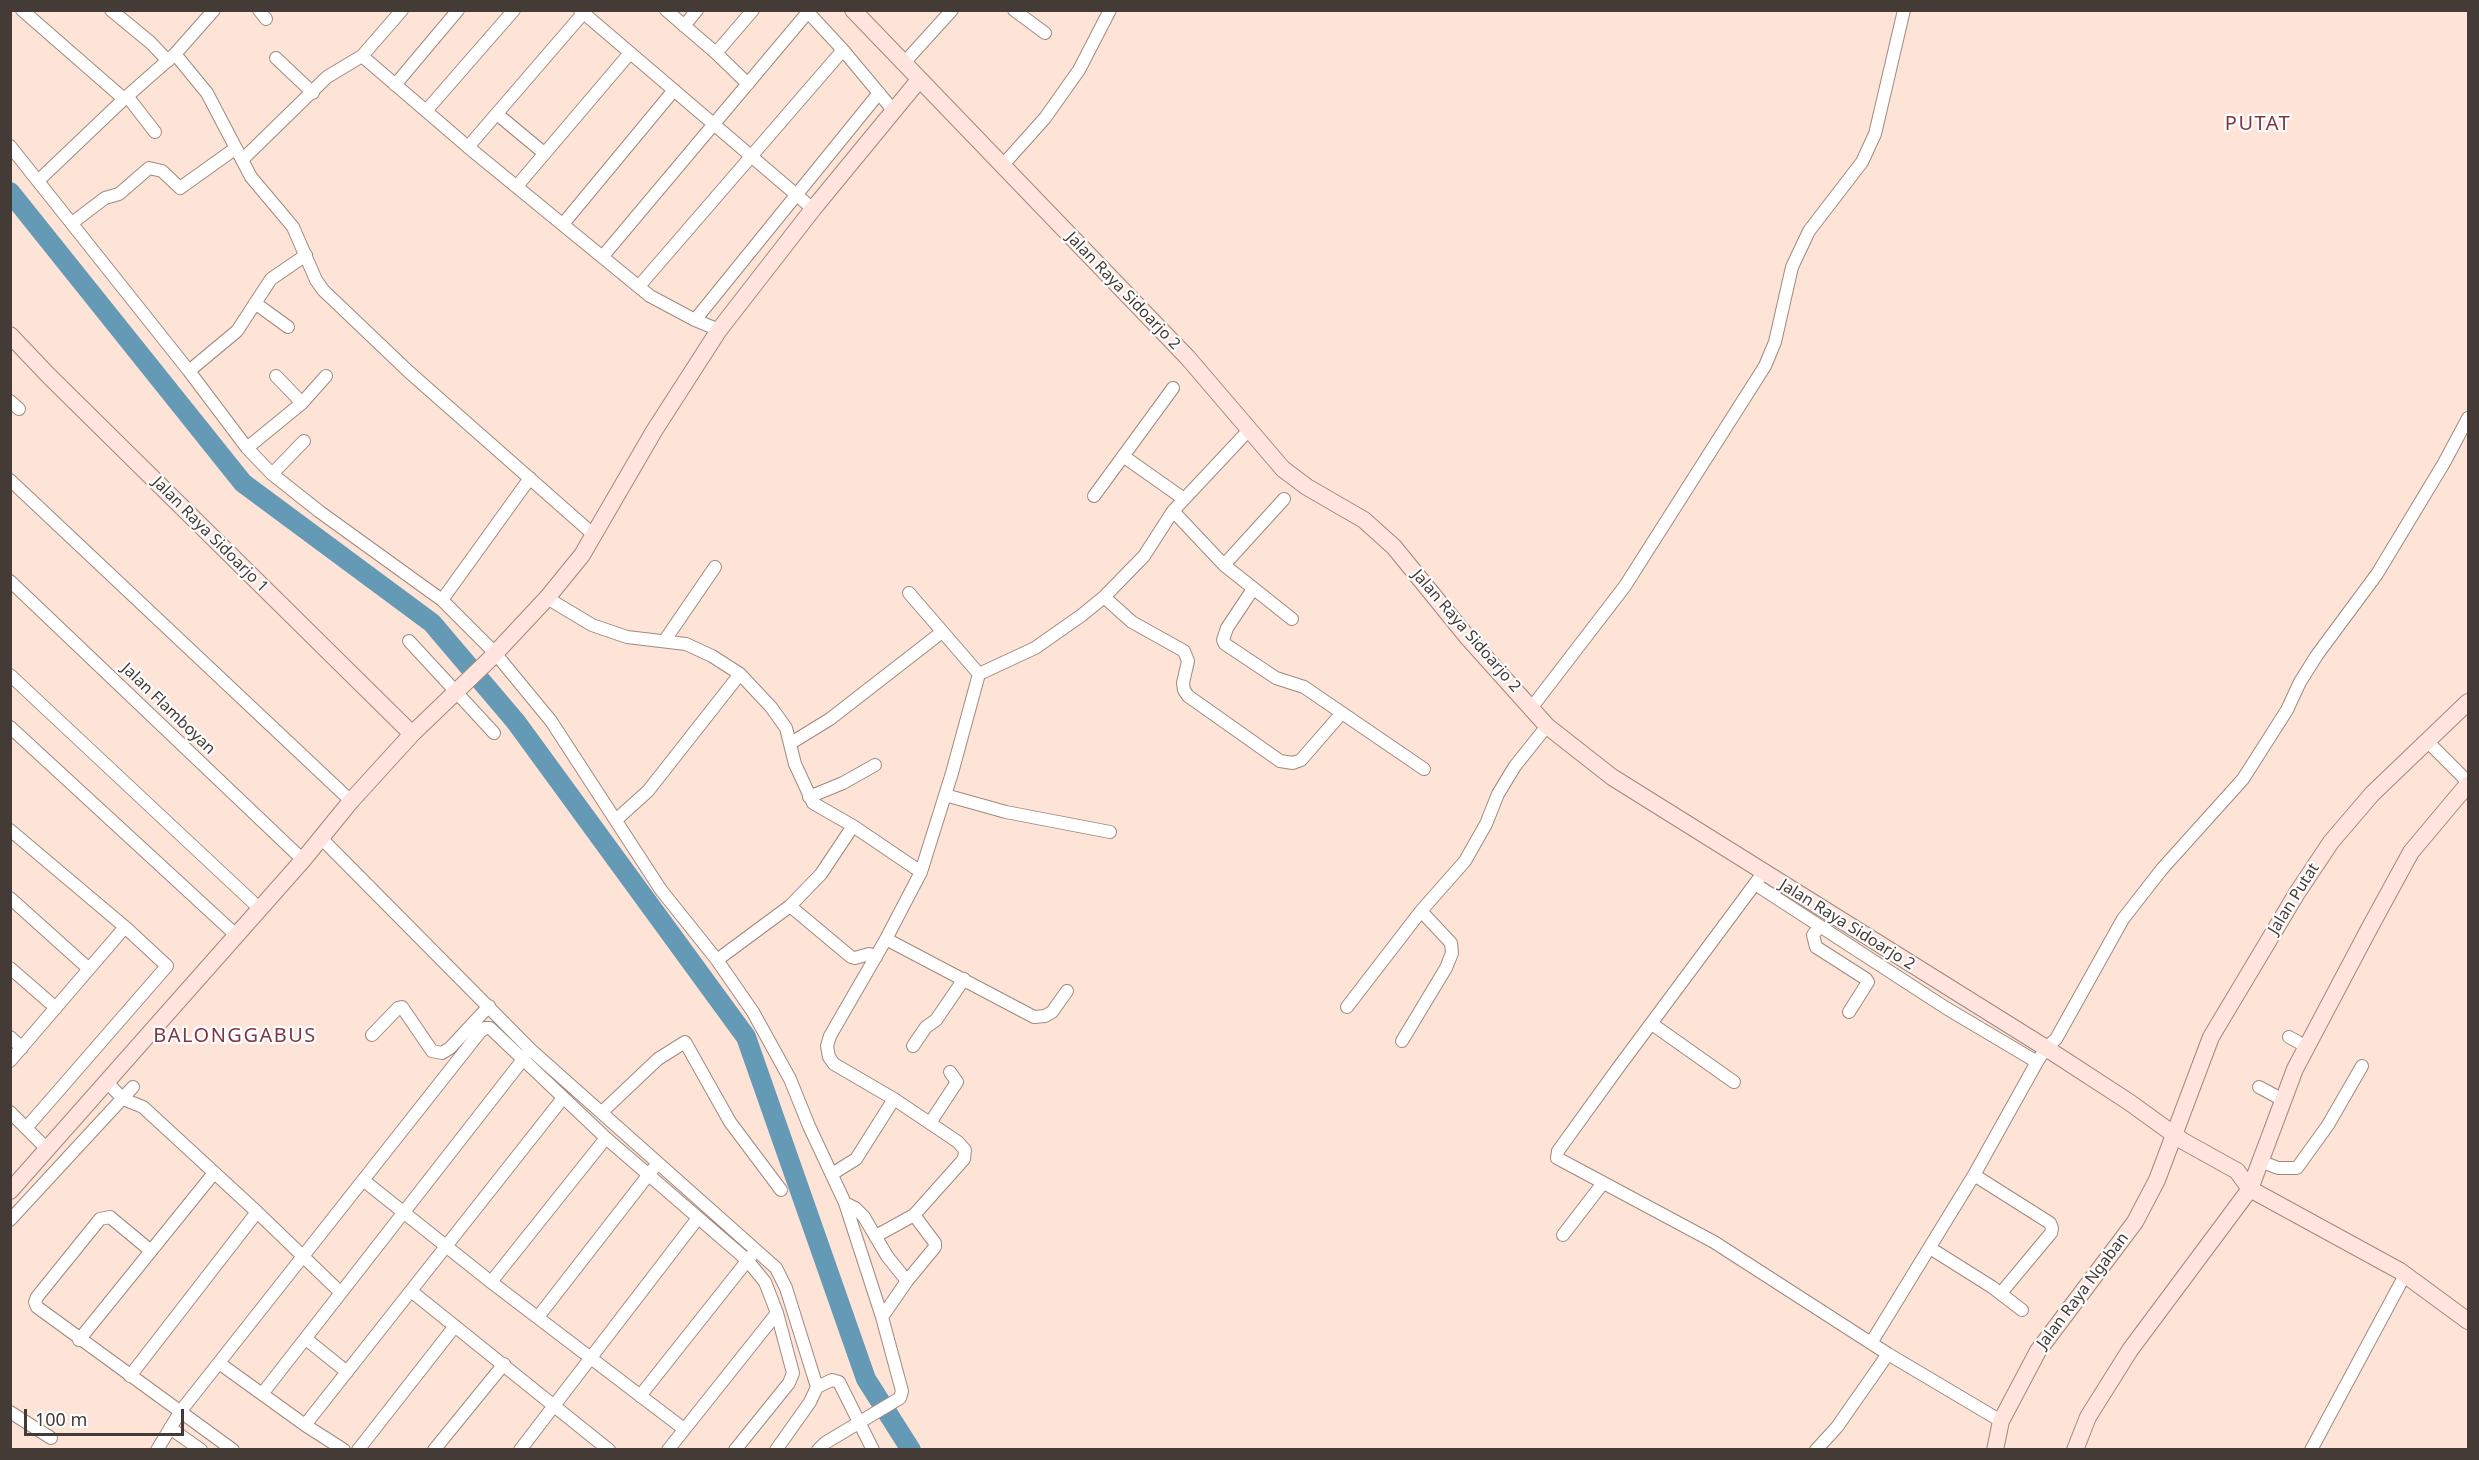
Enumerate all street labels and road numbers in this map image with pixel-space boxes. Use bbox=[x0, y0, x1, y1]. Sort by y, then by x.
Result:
street label: Jalan Raya Sidoarjo 2 bbox=[1062, 228, 1184, 354]
street label: Jalan Raya Sidoarjo 1 bbox=[148, 473, 272, 597]
street label: Jalan Raya Sidoarjo 2 bbox=[1408, 566, 1524, 696]
street label: Jalan Flamboyan bbox=[117, 659, 219, 759]
street label: Jalan Putat bbox=[2265, 860, 2323, 938]
street label: Jalan Raya Sidoarjo 2 bbox=[1776, 876, 1918, 974]
street label: Jalan Raya Ngaban bbox=[2033, 1229, 2133, 1353]

